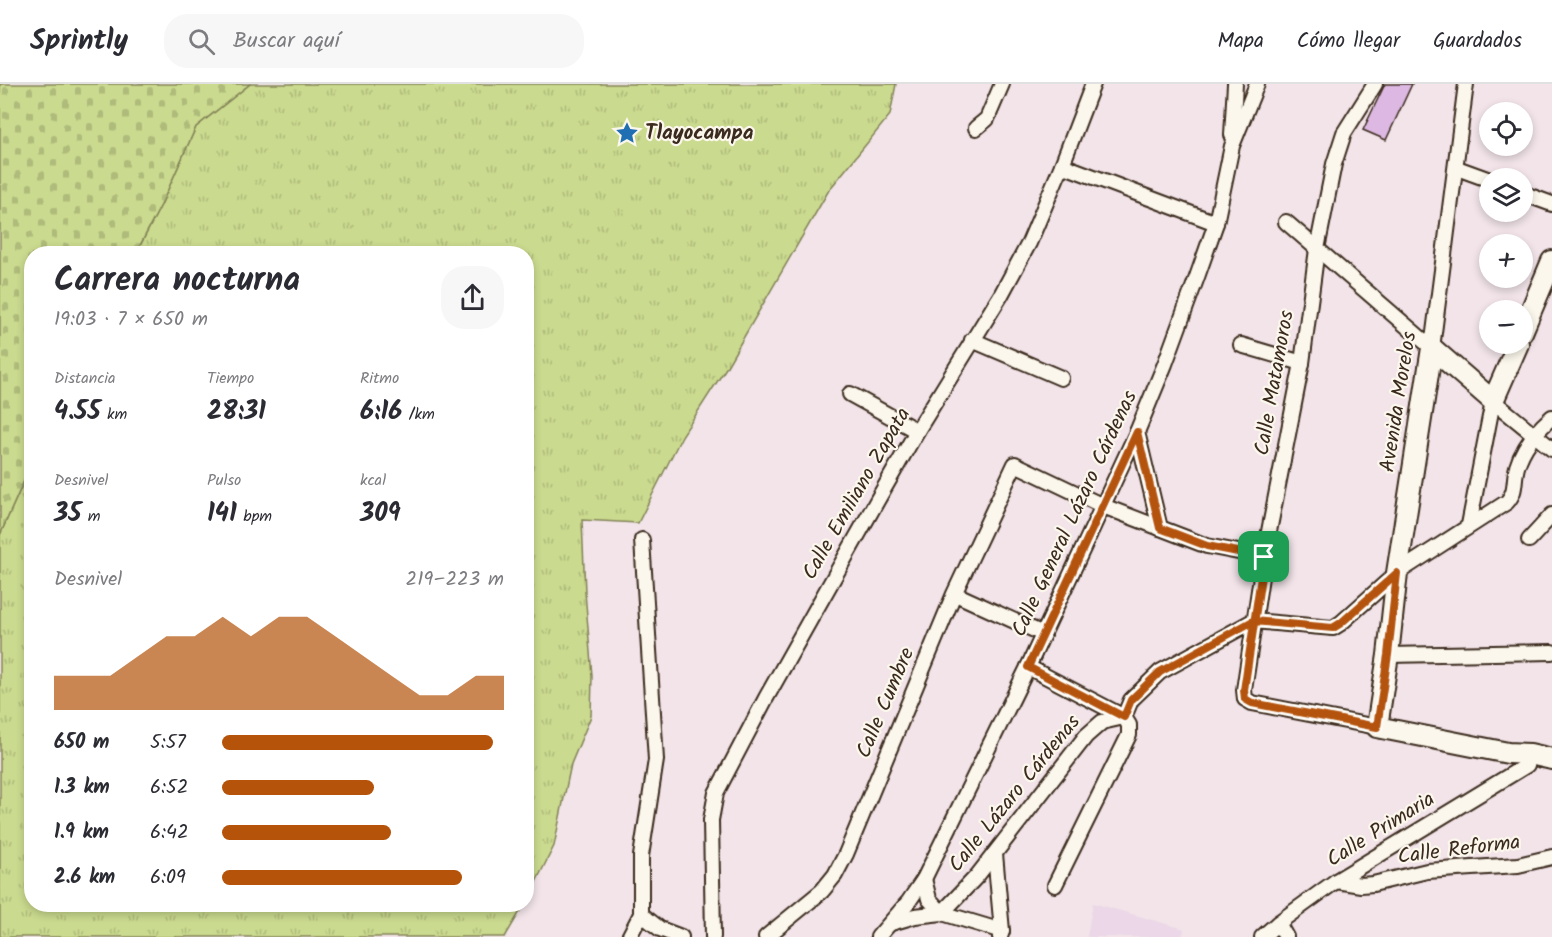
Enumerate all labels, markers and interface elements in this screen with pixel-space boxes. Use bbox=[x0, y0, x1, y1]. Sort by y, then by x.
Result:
search box bbox=[164, 14, 584, 68]
text: Sprintly bbox=[30, 19, 128, 64]
text: Buscar aquí bbox=[233, 24, 340, 59]
icon: search bbox=[185, 25, 218, 58]
text: Mapa bbox=[1217, 25, 1264, 58]
text: Cómo llegar bbox=[1297, 25, 1400, 58]
text: Guardados bbox=[1433, 25, 1522, 58]
map controls bbox=[1479, 102, 1533, 354]
button: locate bbox=[1479, 102, 1533, 156]
place label: Tlayocampa bbox=[645, 117, 754, 150]
place icon: Tlayocampa bbox=[614, 120, 640, 146]
button: layers bbox=[1479, 168, 1533, 222]
button: + bbox=[1479, 234, 1533, 288]
text: Carrera nocturna bbox=[54, 255, 300, 308]
button: share bbox=[441, 266, 504, 329]
button: − bbox=[1479, 300, 1533, 354]
text: 19:03 · 7 × 650 m bbox=[54, 304, 208, 336]
street label: Calle Matamoros bbox=[1246, 308, 1304, 458]
street label: Avenida Morelos bbox=[1372, 329, 1426, 475]
text: Distancia bbox=[54, 366, 116, 391]
text: Tiempo bbox=[207, 366, 254, 391]
text: Ritmo bbox=[360, 366, 399, 391]
street label: Calle General Lázaro Cárdenas bbox=[1003, 385, 1147, 643]
text: 4.55 bbox=[54, 391, 101, 433]
text: 28:31 bbox=[207, 391, 266, 433]
text: 6:16 bbox=[360, 391, 402, 433]
text: km bbox=[101, 402, 127, 427]
text: /km bbox=[402, 402, 435, 427]
street label: Calle Emiliano Zapata bbox=[794, 402, 920, 586]
text: Desnivel bbox=[54, 468, 109, 493]
text: Pulso bbox=[207, 468, 241, 493]
text: kcal bbox=[360, 468, 386, 493]
text: 35 bbox=[54, 493, 81, 535]
text: 141 bbox=[207, 493, 237, 535]
text: 309 bbox=[360, 493, 401, 535]
text: m bbox=[81, 504, 101, 529]
text: bpm bbox=[237, 504, 272, 529]
pin bbox=[1238, 531, 1289, 582]
icon: arrive bbox=[1247, 540, 1280, 573]
text: Desnivel bbox=[54, 564, 122, 596]
text: 219–223 m bbox=[406, 564, 504, 596]
street label: Calle Cumbre bbox=[848, 642, 924, 763]
street label: Calle Lázaro Cárdenas bbox=[941, 708, 1089, 880]
text: 650 m bbox=[54, 727, 109, 759]
text: 5:57 bbox=[150, 727, 186, 759]
text: 1.3 km bbox=[54, 772, 110, 804]
text: 6:52 bbox=[150, 772, 188, 804]
street label: Calle Primaria bbox=[1320, 784, 1442, 876]
text: 1.9 km bbox=[54, 817, 109, 849]
text: 6:42 bbox=[150, 817, 189, 849]
street label: Calle Reforma bbox=[1396, 826, 1522, 874]
text: 2.6 km bbox=[54, 862, 115, 894]
text: 6:09 bbox=[150, 862, 186, 894]

